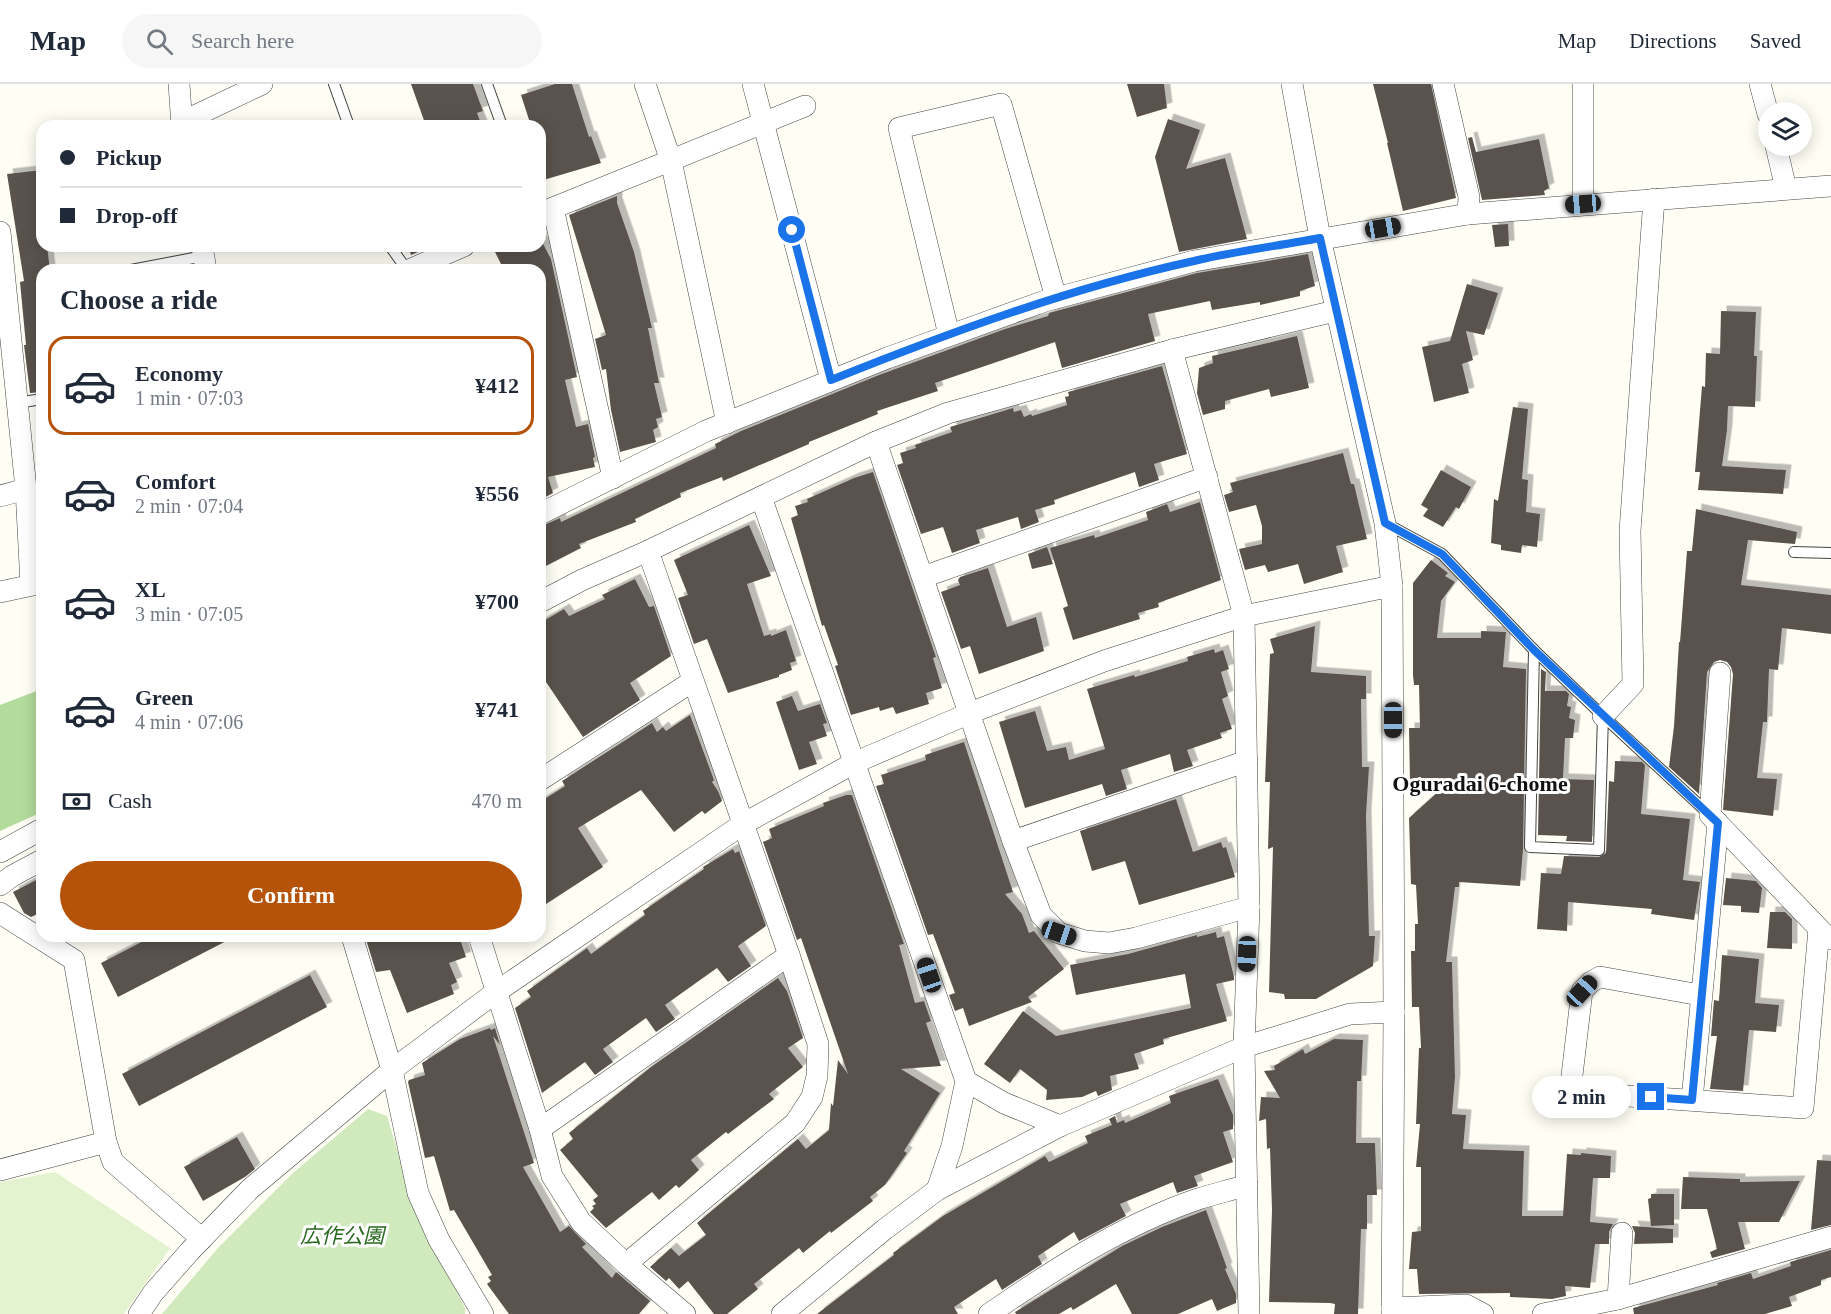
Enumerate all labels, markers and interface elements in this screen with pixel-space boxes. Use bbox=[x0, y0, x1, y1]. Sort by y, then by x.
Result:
search box bbox=[122, 14, 542, 68]
text: Map bbox=[30, 25, 86, 56]
icon: search bbox=[143, 25, 176, 58]
text: Search here bbox=[191, 28, 294, 53]
text: Map bbox=[1558, 29, 1596, 53]
text: Directions bbox=[1629, 29, 1717, 53]
text: Saved bbox=[1750, 29, 1801, 53]
map controls bbox=[1758, 102, 1812, 156]
button: layers bbox=[1758, 102, 1812, 156]
text: Pickup bbox=[96, 145, 162, 170]
car bbox=[1564, 194, 1602, 214]
text: Drop-off bbox=[96, 203, 177, 228]
route start bbox=[778, 216, 805, 243]
car bbox=[1364, 216, 1402, 240]
text: Choose a ride bbox=[60, 285, 218, 315]
icon: car bbox=[63, 359, 117, 413]
text: Economy bbox=[135, 361, 223, 386]
text: ¥412 bbox=[475, 373, 519, 398]
text: 1 min · 07:03 bbox=[135, 387, 243, 409]
icon: car bbox=[63, 467, 117, 521]
text: Comfort bbox=[135, 469, 216, 494]
text: ¥556 bbox=[475, 481, 519, 506]
text: 2 min · 07:04 bbox=[135, 495, 243, 517]
icon: car bbox=[63, 575, 117, 629]
text: XL bbox=[135, 577, 166, 602]
text: ¥700 bbox=[475, 589, 519, 614]
text: 3 min · 07:05 bbox=[135, 603, 243, 625]
icon: car bbox=[63, 683, 117, 737]
text: Green bbox=[135, 685, 193, 710]
text: ¥741 bbox=[475, 697, 519, 722]
car bbox=[1384, 702, 1402, 738]
text: 4 min · 07:06 bbox=[135, 711, 243, 733]
district label: Oguradai 6-chome bbox=[1392, 771, 1568, 796]
icon: cash bbox=[60, 785, 93, 818]
text: Cash bbox=[108, 788, 152, 813]
text: 470 m bbox=[471, 790, 522, 812]
button: Confirm bbox=[60, 861, 522, 930]
car bbox=[1039, 919, 1079, 947]
car bbox=[1237, 936, 1257, 972]
car bbox=[915, 955, 943, 995]
car bbox=[1563, 972, 1601, 1010]
callout: 2 min bbox=[1531, 1076, 1630, 1118]
route end bbox=[1637, 1083, 1664, 1110]
text: 2 min bbox=[1557, 1086, 1606, 1108]
park label: 広作公園 bbox=[300, 1224, 387, 1248]

